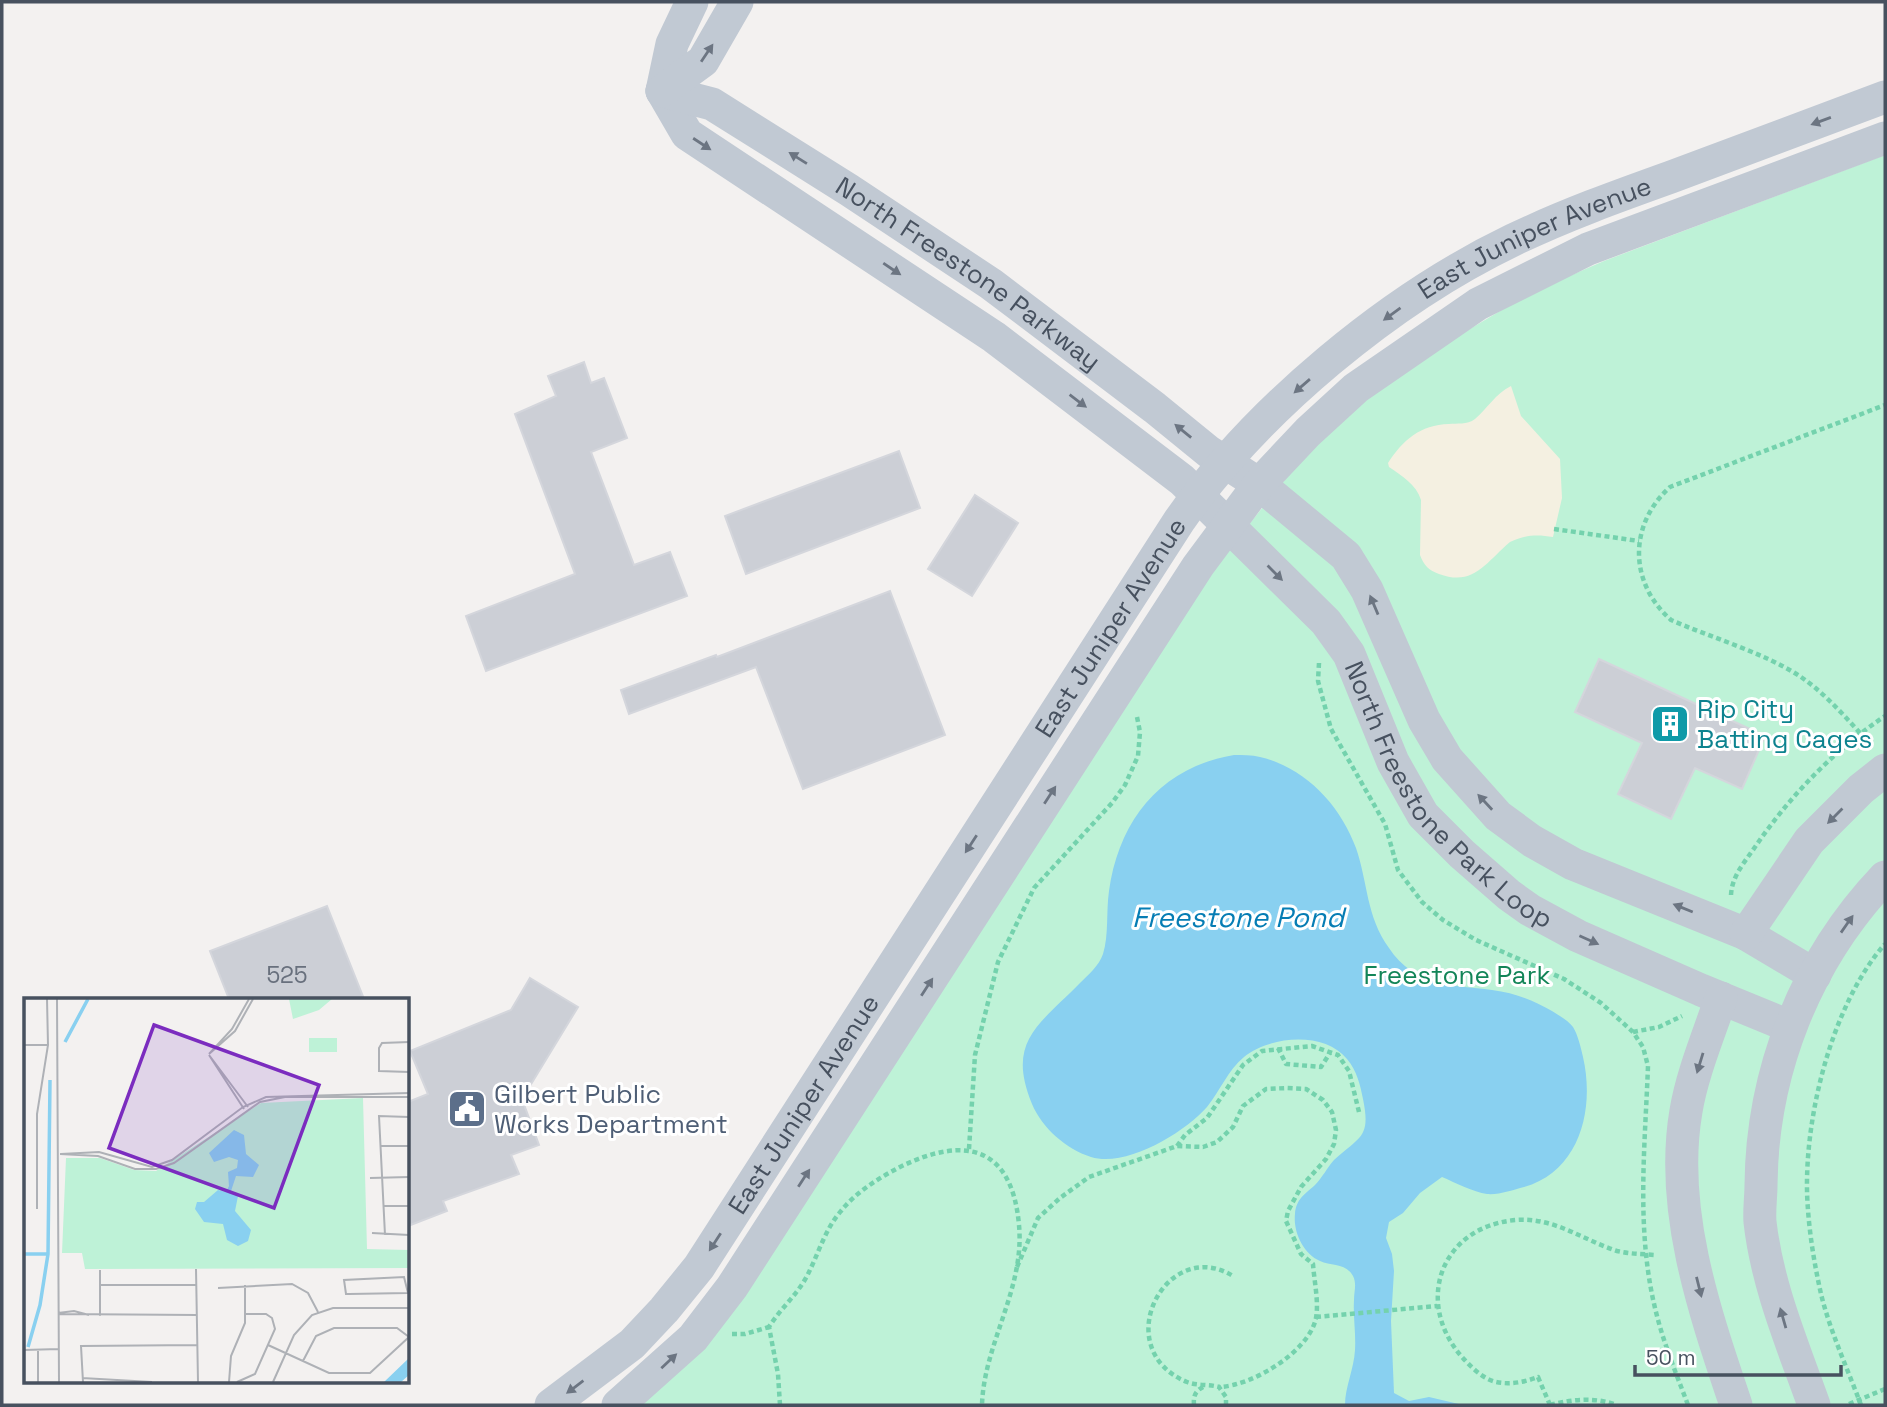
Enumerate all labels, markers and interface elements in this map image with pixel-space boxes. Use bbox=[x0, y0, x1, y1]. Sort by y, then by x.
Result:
one-way arrow bbox=[700, 44, 714, 62]
one-way arrow bbox=[1811, 115, 1832, 126]
one-way arrow bbox=[693, 138, 712, 151]
one-way arrow bbox=[789, 152, 808, 165]
street label: East Juniper Avenue bbox=[1411, 168, 1656, 307]
street label: North Freestone Parkway bbox=[829, 169, 1108, 378]
one-way arrow bbox=[883, 262, 902, 275]
one-way arrow bbox=[1383, 306, 1401, 320]
one-way arrow bbox=[1294, 378, 1311, 393]
one-way arrow bbox=[1069, 394, 1087, 408]
one-way arrow bbox=[1175, 424, 1192, 439]
street label: East Juniper Avenue bbox=[1027, 511, 1194, 744]
one-way arrow bbox=[1267, 565, 1284, 582]
one-way arrow bbox=[1368, 595, 1380, 615]
street label: North Freestone Park Loop bbox=[1337, 656, 1559, 936]
place label: Rip City Batting Cages bbox=[1697, 692, 1872, 756]
building icon: Rip City Batting Cages bbox=[1649, 703, 1691, 745]
one-way arrow bbox=[1043, 786, 1056, 805]
one-way arrow bbox=[1476, 793, 1493, 810]
one-way arrow bbox=[1826, 807, 1843, 824]
one-way arrow bbox=[964, 835, 977, 854]
water label: Freestone Pond bbox=[1132, 899, 1347, 935]
one-way arrow bbox=[1672, 903, 1693, 914]
one-way arrow bbox=[1840, 915, 1854, 933]
one-way arrow bbox=[1579, 934, 1599, 946]
park label: Freestone Park bbox=[1363, 958, 1551, 992]
house number: 525 bbox=[266, 960, 308, 990]
one-way arrow bbox=[920, 977, 933, 996]
street label: East Juniper Avenue bbox=[720, 988, 887, 1221]
inset map bbox=[24, 998, 410, 1382]
one-way arrow bbox=[1694, 1052, 1705, 1074]
place label: Gilbert Public Works Department bbox=[494, 1077, 728, 1141]
public building icon: Gilbert Public Works Department bbox=[446, 1088, 488, 1130]
one-way arrow bbox=[797, 1168, 810, 1188]
one-way arrow bbox=[709, 1232, 722, 1252]
one-way arrow bbox=[1694, 1276, 1705, 1298]
one-way arrow bbox=[1778, 1307, 1788, 1328]
scale bar bbox=[1635, 1334, 1842, 1378]
text: 50 m bbox=[1646, 1344, 1696, 1371]
one-way arrow bbox=[661, 1352, 678, 1369]
one-way arrow bbox=[567, 1379, 585, 1394]

